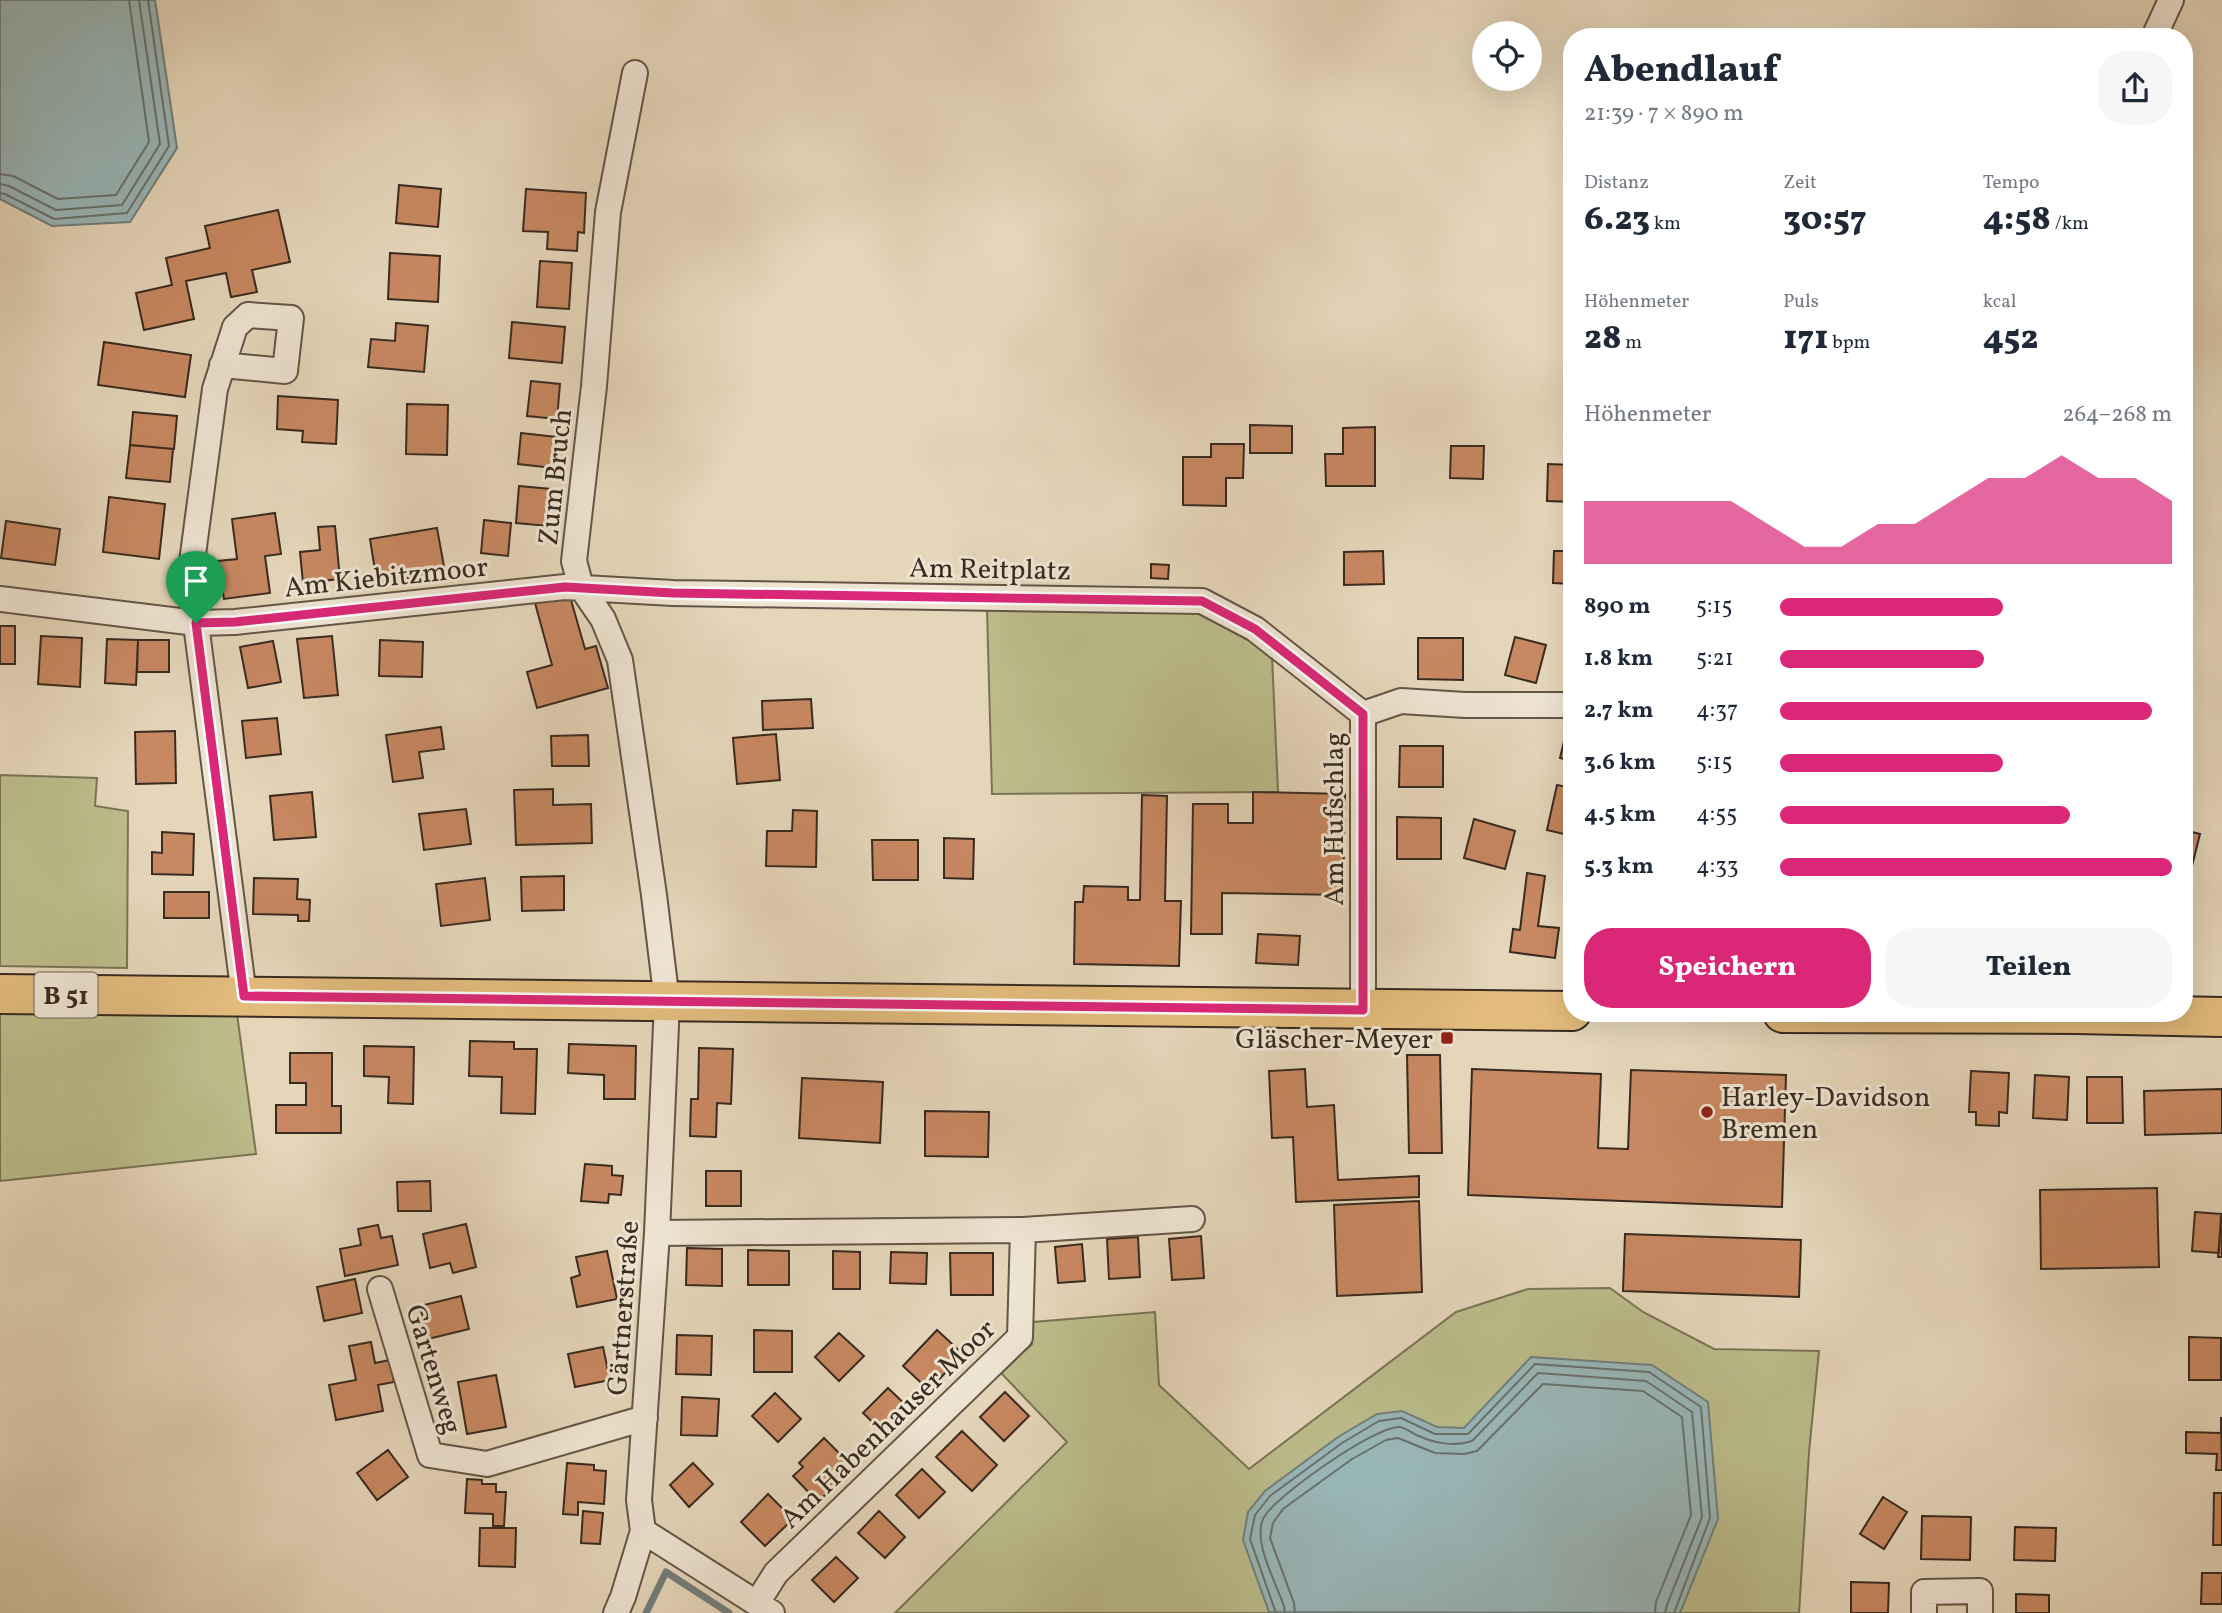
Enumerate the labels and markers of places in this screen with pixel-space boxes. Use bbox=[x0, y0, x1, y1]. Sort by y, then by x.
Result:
pin bbox=[166, 551, 226, 623]
place label: Gläscher-Meyer bbox=[1235, 1021, 1433, 1060]
marker: Gläscher-Meyer bbox=[1439, 1030, 1455, 1046]
place label: Harley-Davidson Bremen bbox=[1721, 1079, 1930, 1150]
marker: Harley-Davidson Bremen bbox=[1699, 1104, 1715, 1120]

